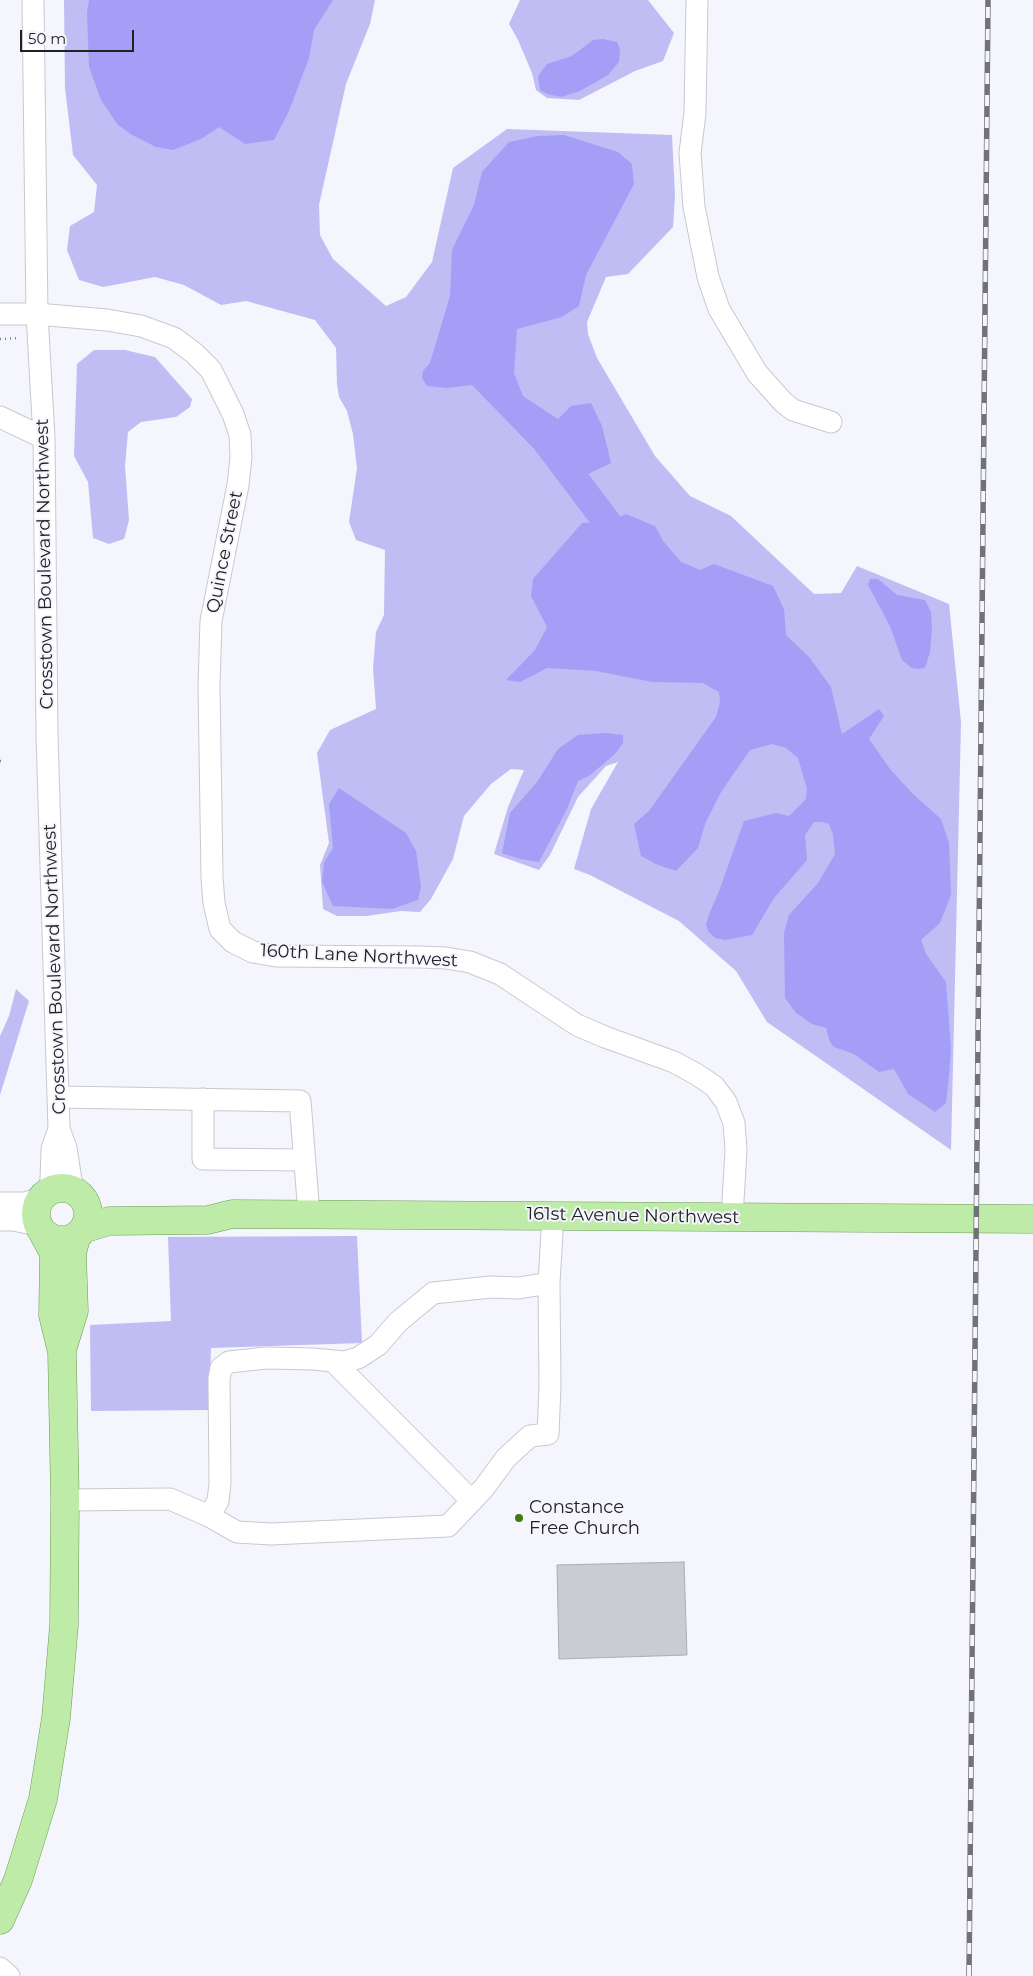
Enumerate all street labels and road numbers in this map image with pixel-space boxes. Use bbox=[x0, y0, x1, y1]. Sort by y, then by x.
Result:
street label: Crosstown Boulevard Northwest bbox=[32, 418, 58, 710]
street label: Quince Street bbox=[203, 489, 247, 615]
street label: Crosstown Boulevard Northwest bbox=[39, 823, 71, 1115]
street label: 160th Lane Northwest bbox=[260, 940, 458, 972]
street label: 161st Avenue Northwest bbox=[527, 1203, 739, 1229]

